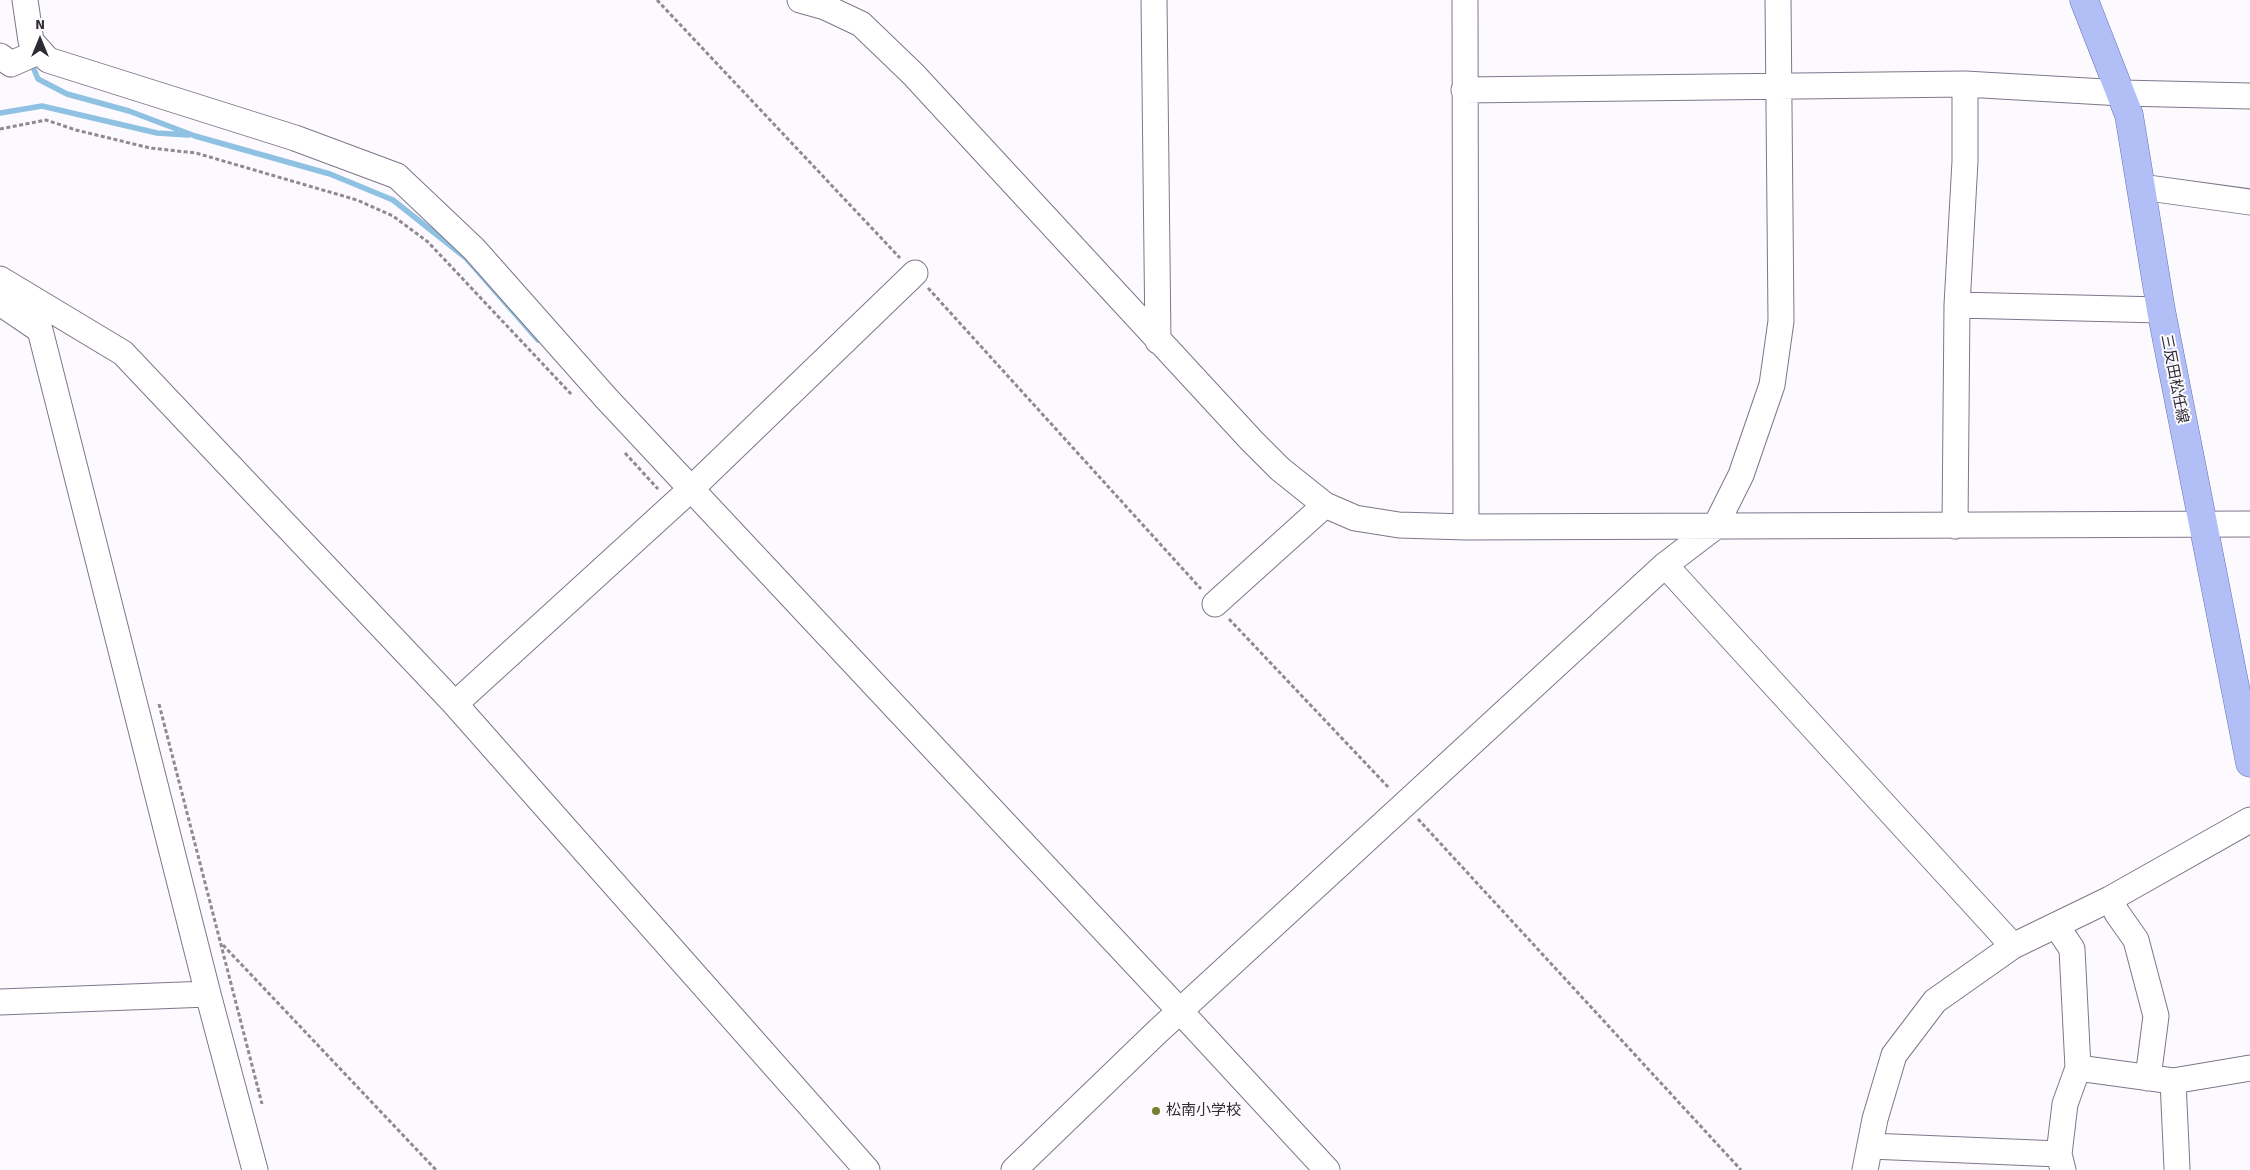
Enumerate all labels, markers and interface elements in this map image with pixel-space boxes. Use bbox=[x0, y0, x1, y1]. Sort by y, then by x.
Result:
north arrow bbox=[15, 15, 65, 65]
text: N bbox=[35, 16, 45, 33]
street label: 三反田松任線 bbox=[2157, 333, 2191, 425]
place label: 松南小学校 bbox=[1166, 1102, 1241, 1120]
marker: 松南小学校 bbox=[1150, 1105, 1162, 1117]

